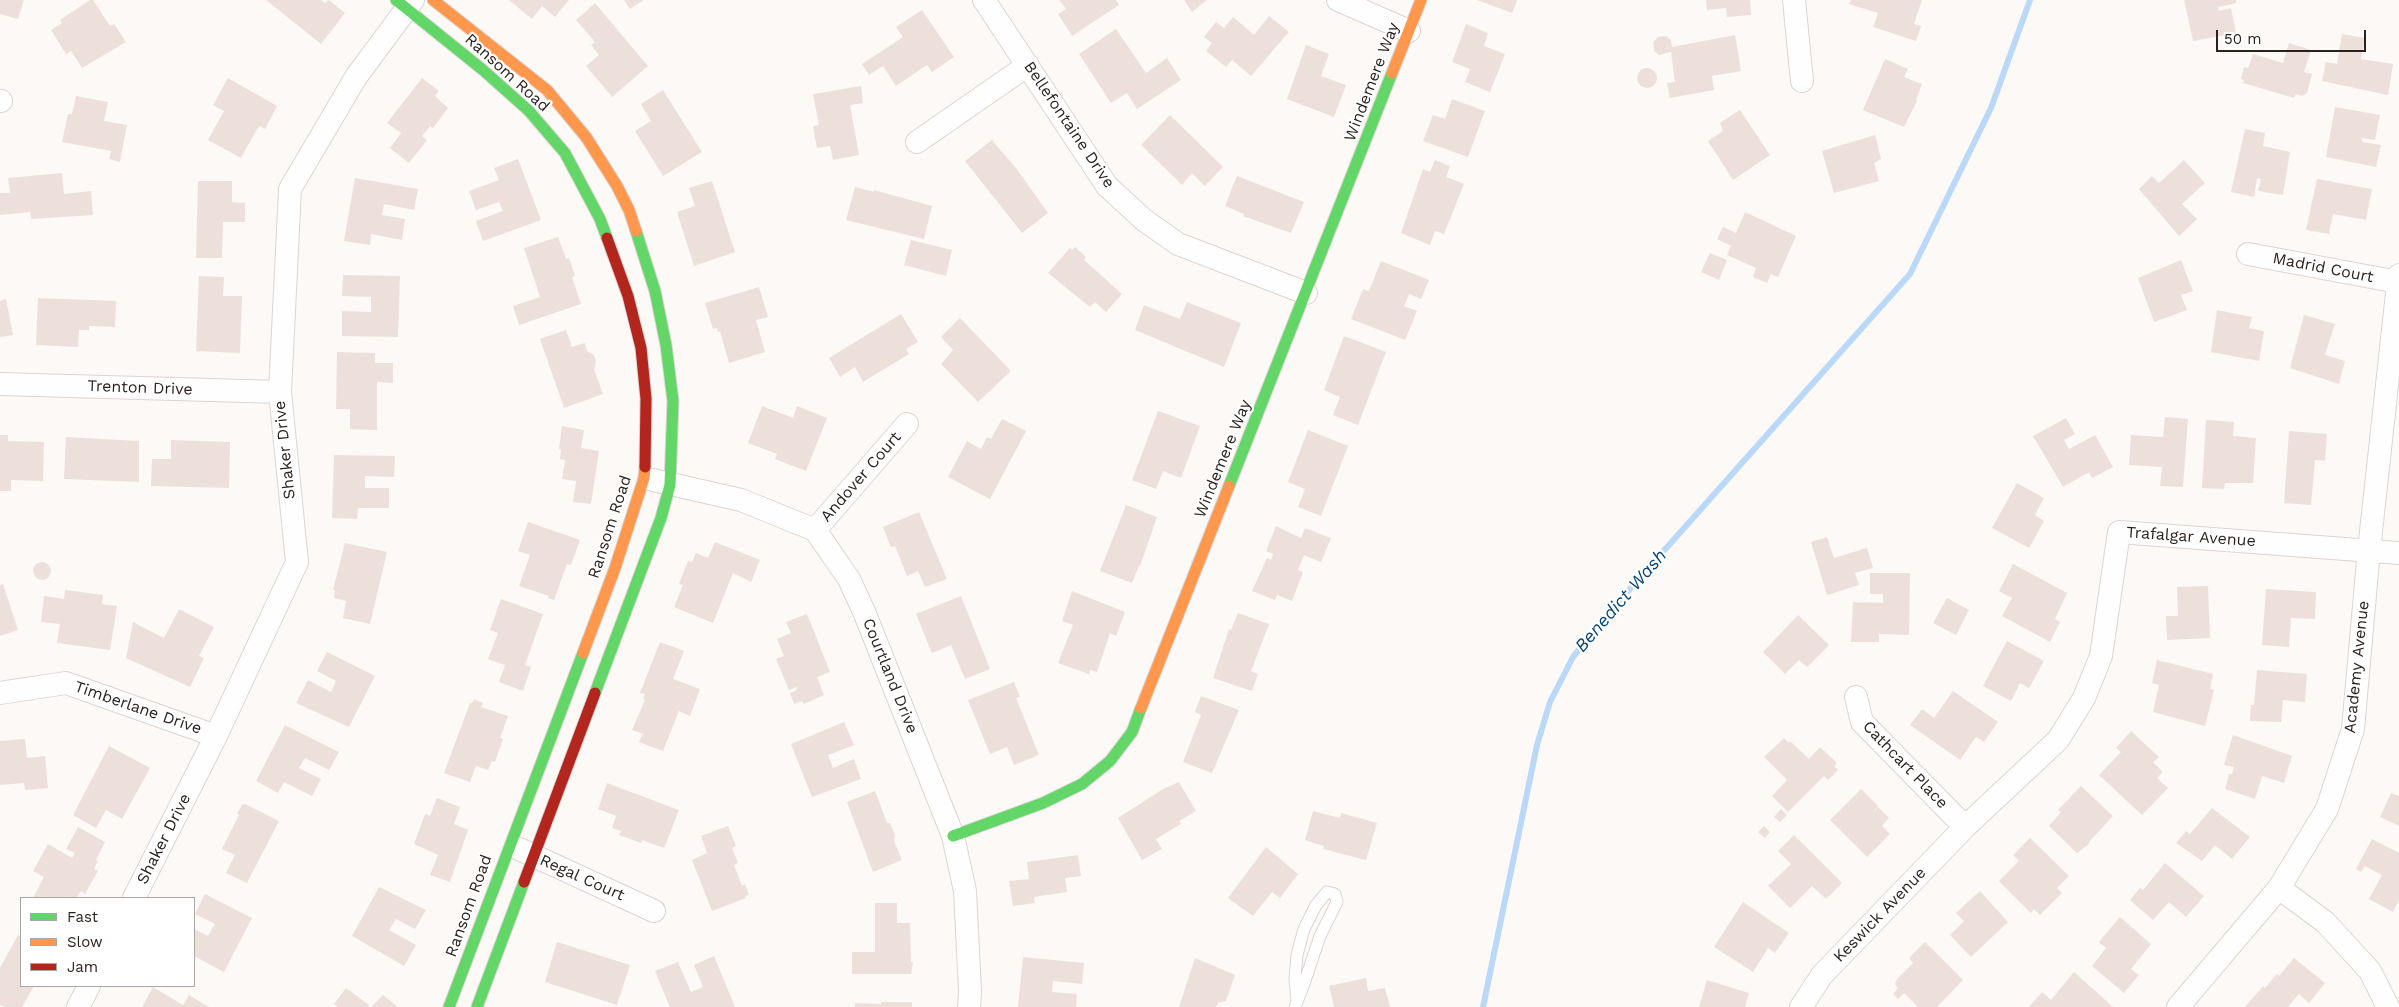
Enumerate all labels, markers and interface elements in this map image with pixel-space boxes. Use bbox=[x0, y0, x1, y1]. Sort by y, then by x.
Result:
street label: Windemere Way bbox=[1340, 20, 1404, 144]
scale bar bbox=[2219, 20, 2369, 52]
street label: Ransom Road bbox=[461, 30, 553, 116]
text: 50 m bbox=[2224, 30, 2261, 48]
street label: Bellefontaine Drive bbox=[1020, 58, 1118, 192]
street label: Madrid Court bbox=[2271, 249, 2375, 287]
street label: Trenton Drive bbox=[87, 377, 193, 399]
street label: Windemere Way bbox=[1191, 397, 1255, 521]
street label: Shaker Drive bbox=[270, 400, 300, 500]
street label: Andover Court bbox=[817, 428, 905, 526]
street label: Ransom Road bbox=[584, 473, 636, 581]
street label: Trafalgar Avenue bbox=[2126, 523, 2256, 551]
water label: Benedict Wash bbox=[1571, 545, 1671, 657]
street label: Academy Avenue bbox=[2341, 600, 2373, 734]
street label: Courtland Drive bbox=[858, 616, 922, 736]
street label: Timberlane Drive bbox=[72, 677, 204, 739]
street label: Cathcart Place bbox=[1858, 717, 1952, 813]
street label: Shaker Drive bbox=[133, 791, 195, 887]
street label: Regal Court bbox=[537, 851, 627, 905]
street label: Ransom Road bbox=[442, 852, 496, 960]
street label: Keswick Avenue bbox=[1830, 863, 1930, 967]
legend bbox=[20, 897, 195, 987]
text: Fast bbox=[67, 908, 98, 926]
text: Slow bbox=[67, 933, 103, 951]
text: Jam bbox=[67, 958, 98, 976]

